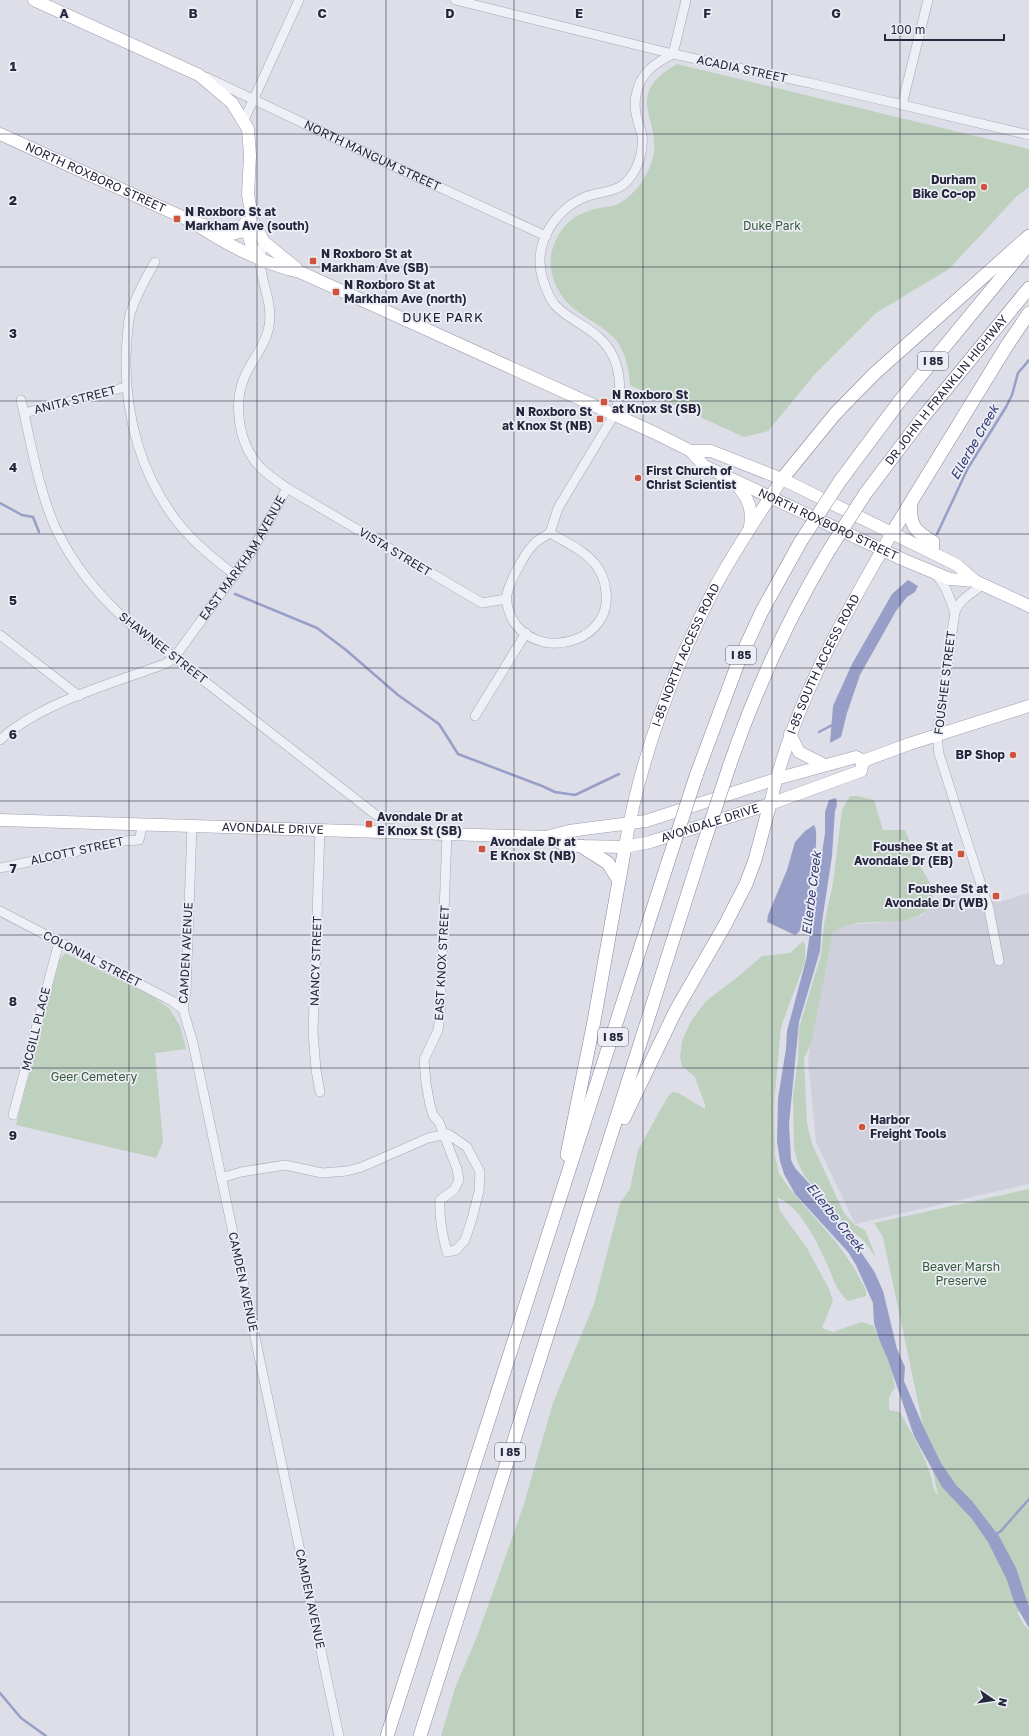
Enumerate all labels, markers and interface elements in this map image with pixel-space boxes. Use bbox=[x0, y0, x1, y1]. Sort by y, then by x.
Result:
text: A bbox=[59, 5, 69, 21]
text: B bbox=[188, 5, 198, 21]
text: C bbox=[317, 5, 327, 21]
text: D bbox=[445, 5, 455, 21]
text: E bbox=[575, 5, 583, 21]
text: F bbox=[703, 5, 711, 21]
text: G bbox=[831, 5, 841, 21]
scale bar bbox=[885, 16, 1004, 42]
text: 100 m bbox=[891, 22, 925, 37]
street label: ACADIA STREET bbox=[695, 52, 789, 86]
text: 1 bbox=[10, 58, 17, 74]
street label: NORTH MANGUM STREET bbox=[302, 117, 444, 194]
street label: NORTH ROXBORO STREET bbox=[23, 139, 169, 216]
place label: Durham Bike Co-op bbox=[913, 172, 977, 201]
marker: Durham Bike Co-op bbox=[979, 182, 989, 192]
text: 2 bbox=[9, 192, 17, 208]
place label: N Roxboro St at Markham Ave (south) bbox=[185, 204, 309, 233]
marker: N Roxboro St at Markham Ave (south) bbox=[172, 214, 182, 224]
park label: Duke Park bbox=[743, 218, 801, 233]
place label: N Roxboro St at Markham Ave (SB) bbox=[321, 246, 429, 275]
marker: N Roxboro St at Markham Ave (SB) bbox=[308, 256, 318, 266]
place label: N Roxboro St at Markham Ave (north) bbox=[344, 277, 466, 306]
marker: N Roxboro St at Markham Ave (north) bbox=[331, 287, 341, 297]
district label: DUKE PARK bbox=[402, 309, 484, 325]
street label: DR JOHN H FRANKLIN HIGHWAY bbox=[882, 312, 1011, 468]
text: 3 bbox=[9, 325, 17, 341]
road number: I 85 bbox=[918, 352, 948, 370]
street label: ANITA STREET bbox=[32, 382, 118, 417]
place label: N Roxboro St at Knox St (SB) bbox=[612, 387, 701, 416]
marker: N Roxboro St at Knox St (SB) bbox=[599, 397, 609, 407]
water label: Ellerbe Creek bbox=[946, 400, 1003, 482]
place label: N Roxboro St at Knox St (NB) bbox=[502, 404, 592, 433]
marker: N Roxboro St at Knox St (NB) bbox=[595, 414, 605, 424]
text: 4 bbox=[9, 459, 17, 475]
place label: First Church of Christ Scientist bbox=[646, 463, 737, 492]
marker: First Church of Christ Scientist bbox=[633, 473, 643, 483]
street label: NORTH ROXBORO STREET bbox=[756, 485, 901, 563]
street label: EAST MARKHAM AVENUE bbox=[196, 493, 288, 623]
street label: VISTA STREET bbox=[356, 524, 435, 579]
street label: I-85 NORTH ACCESS ROAD bbox=[648, 581, 723, 729]
street label: I-85 SOUTH ACCESS ROAD bbox=[783, 591, 863, 736]
text: 5 bbox=[9, 592, 17, 608]
street label: SHAWNEE STREET bbox=[116, 609, 211, 687]
street label: FOUSHEE STREET bbox=[931, 630, 958, 736]
road number: I 85 bbox=[726, 646, 756, 664]
text: 6 bbox=[9, 726, 17, 742]
place label: BP Shop bbox=[956, 747, 1006, 762]
marker: BP Shop bbox=[1008, 750, 1018, 760]
street label: AVONDALE DRIVE bbox=[659, 800, 761, 845]
place label: Avondale Dr at E Knox St (SB) bbox=[377, 809, 463, 838]
street label: AVONDALE DRIVE bbox=[222, 819, 324, 837]
marker: Avondale Dr at E Knox St (SB) bbox=[364, 819, 374, 829]
street label: ALCOTT STREET bbox=[29, 833, 125, 868]
place label: Avondale Dr at E Knox St (NB) bbox=[490, 834, 576, 863]
place label: Foushee St at Avondale Dr (EB) bbox=[854, 839, 953, 868]
marker: Avondale Dr at E Knox St (NB) bbox=[477, 844, 487, 854]
water label: Ellerbe Creek bbox=[798, 849, 824, 936]
marker: Foushee St at Avondale Dr (EB) bbox=[956, 849, 966, 859]
text: 7 bbox=[9, 860, 17, 876]
place label: Foushee St at Avondale Dr (WB) bbox=[884, 881, 988, 910]
marker: Foushee St at Avondale Dr (WB) bbox=[991, 891, 1001, 901]
street label: CAMDEN AVENUE bbox=[175, 902, 196, 1004]
street label: EAST KNOX STREET bbox=[431, 904, 452, 1021]
street label: NANCY STREET bbox=[306, 915, 325, 1006]
street label: COLONIAL STREET bbox=[41, 927, 144, 990]
street label: MCGILL PLACE bbox=[18, 985, 53, 1072]
text: 8 bbox=[9, 993, 17, 1009]
road number: I 85 bbox=[598, 1028, 628, 1046]
park label: Geer Cemetery bbox=[51, 1069, 137, 1084]
place label: Harbor Freight Tools bbox=[870, 1112, 947, 1141]
marker: Harbor Freight Tools bbox=[857, 1122, 867, 1132]
text: 9 bbox=[9, 1127, 17, 1143]
water label: Ellerbe Creek bbox=[803, 1179, 870, 1256]
street label: CAMDEN AVENUE bbox=[226, 1231, 261, 1333]
park label: Beaver Marsh Preserve bbox=[922, 1259, 1000, 1288]
road number: I 85 bbox=[495, 1443, 525, 1461]
street label: CAMDEN AVENUE bbox=[293, 1548, 328, 1650]
north arrow bbox=[973, 1680, 1013, 1720]
text: N bbox=[996, 1697, 1011, 1708]

